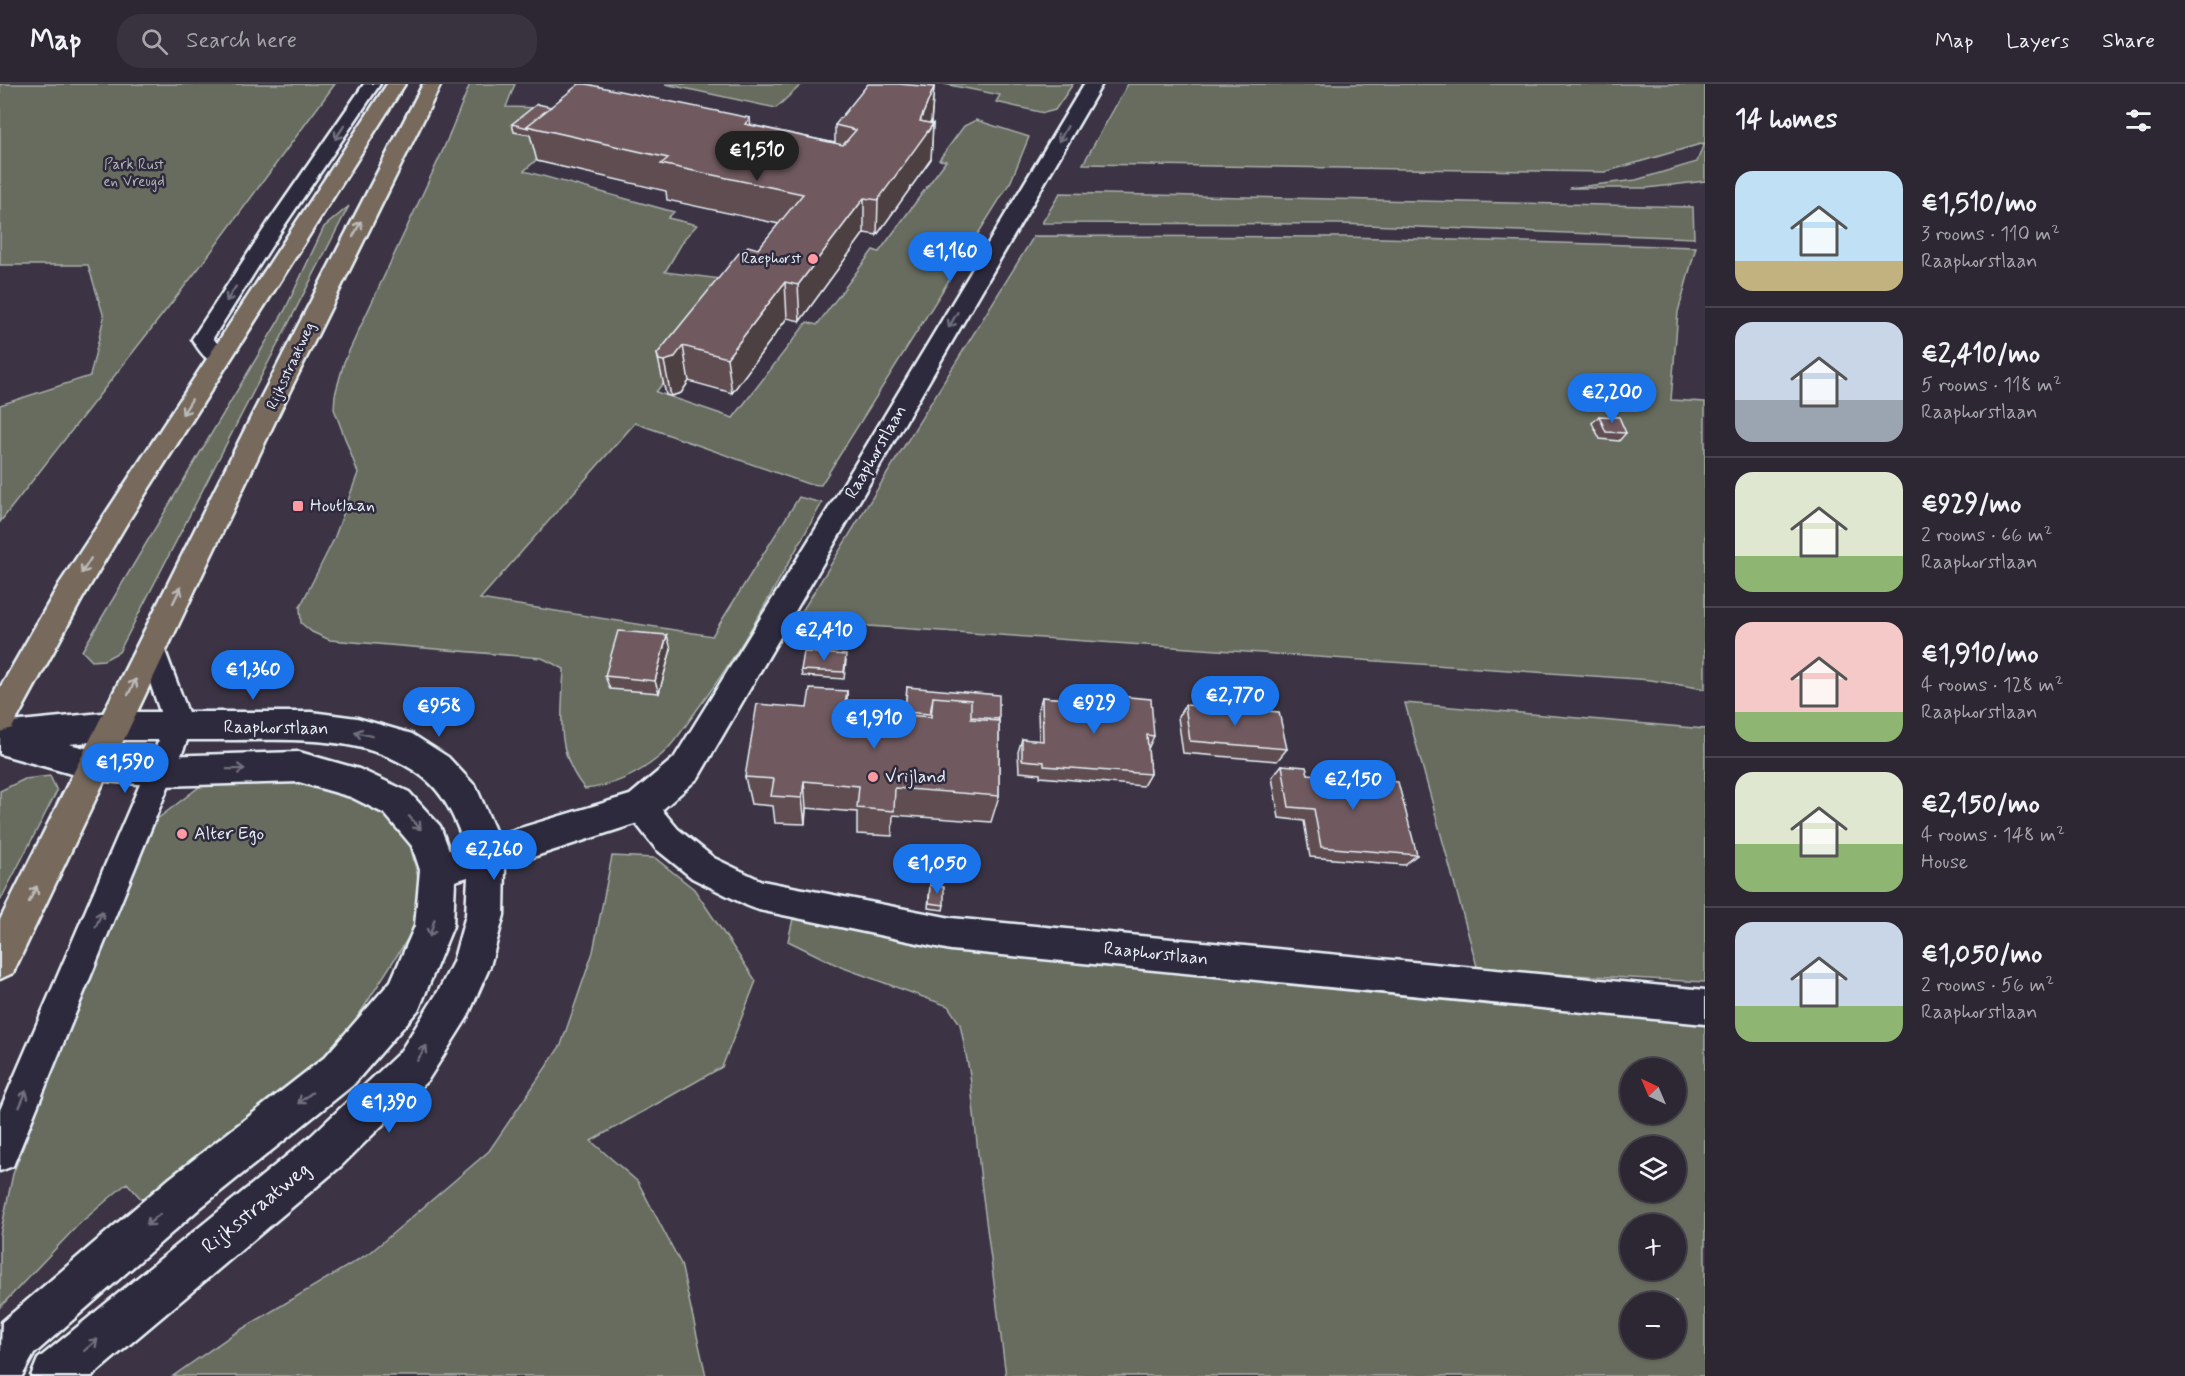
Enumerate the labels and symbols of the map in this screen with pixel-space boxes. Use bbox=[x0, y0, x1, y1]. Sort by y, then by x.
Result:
one-way arrow bbox=[334, 124, 346, 140]
one-way arrow bbox=[1057, 125, 1069, 142]
pin: €1,510 bbox=[708, 131, 806, 182]
park label: Park Rust en Vreugd bbox=[103, 155, 165, 192]
one-way arrow bbox=[352, 221, 364, 239]
pin: €1,160 bbox=[901, 232, 999, 283]
place label: Raephorst bbox=[741, 249, 802, 269]
marker: Raephorst bbox=[806, 252, 820, 266]
one-way arrow bbox=[225, 286, 237, 302]
one-way arrow bbox=[946, 311, 958, 328]
street label: Rijksstraatweg bbox=[262, 319, 320, 413]
pin: €2,200 bbox=[1563, 373, 1661, 424]
one-way arrow bbox=[181, 399, 193, 415]
street label: Raaphorstlaan bbox=[839, 401, 913, 503]
place label: Houtlaan bbox=[310, 494, 375, 518]
marker: Houtlaan bbox=[291, 499, 305, 513]
one-way arrow bbox=[80, 557, 92, 574]
one-way arrow bbox=[171, 587, 183, 605]
pin: €2,410 bbox=[775, 611, 873, 662]
pin: €1,360 bbox=[204, 650, 302, 701]
pin: €2,770 bbox=[1186, 676, 1284, 727]
one-way arrow bbox=[126, 678, 138, 696]
pin: €929 bbox=[1058, 684, 1130, 735]
pin: €958 bbox=[403, 687, 475, 738]
pin: €1,910 bbox=[825, 699, 923, 750]
street label: Raaphorstlaan bbox=[223, 715, 329, 741]
one-way arrow bbox=[353, 727, 372, 739]
pin: €1,590 bbox=[76, 743, 174, 794]
pin: €2,150 bbox=[1304, 760, 1402, 811]
one-way arrow bbox=[225, 763, 245, 774]
place label: Vrijland bbox=[885, 765, 946, 789]
marker: Vrijland bbox=[866, 770, 880, 784]
one-way arrow bbox=[408, 816, 422, 831]
place label: Alter Ego bbox=[194, 822, 264, 846]
marker: Alter Ego bbox=[175, 827, 189, 841]
pin: €2,260 bbox=[445, 830, 543, 881]
pin: €1,050 bbox=[888, 844, 986, 895]
one-way arrow bbox=[28, 885, 39, 903]
one-way arrow bbox=[94, 911, 105, 929]
one-way arrow bbox=[425, 918, 437, 937]
street label: Raaphorstlaan bbox=[1103, 937, 1209, 971]
one-way arrow bbox=[417, 1045, 429, 1062]
north arrow bbox=[1620, 1058, 1686, 1124]
pin: €1,390 bbox=[340, 1083, 438, 1134]
one-way arrow bbox=[18, 1090, 29, 1108]
one-way arrow bbox=[297, 1091, 313, 1104]
street label: Rijksstraatweg bbox=[196, 1156, 316, 1260]
one-way arrow bbox=[146, 1213, 161, 1227]
one-way arrow bbox=[83, 1338, 98, 1352]

